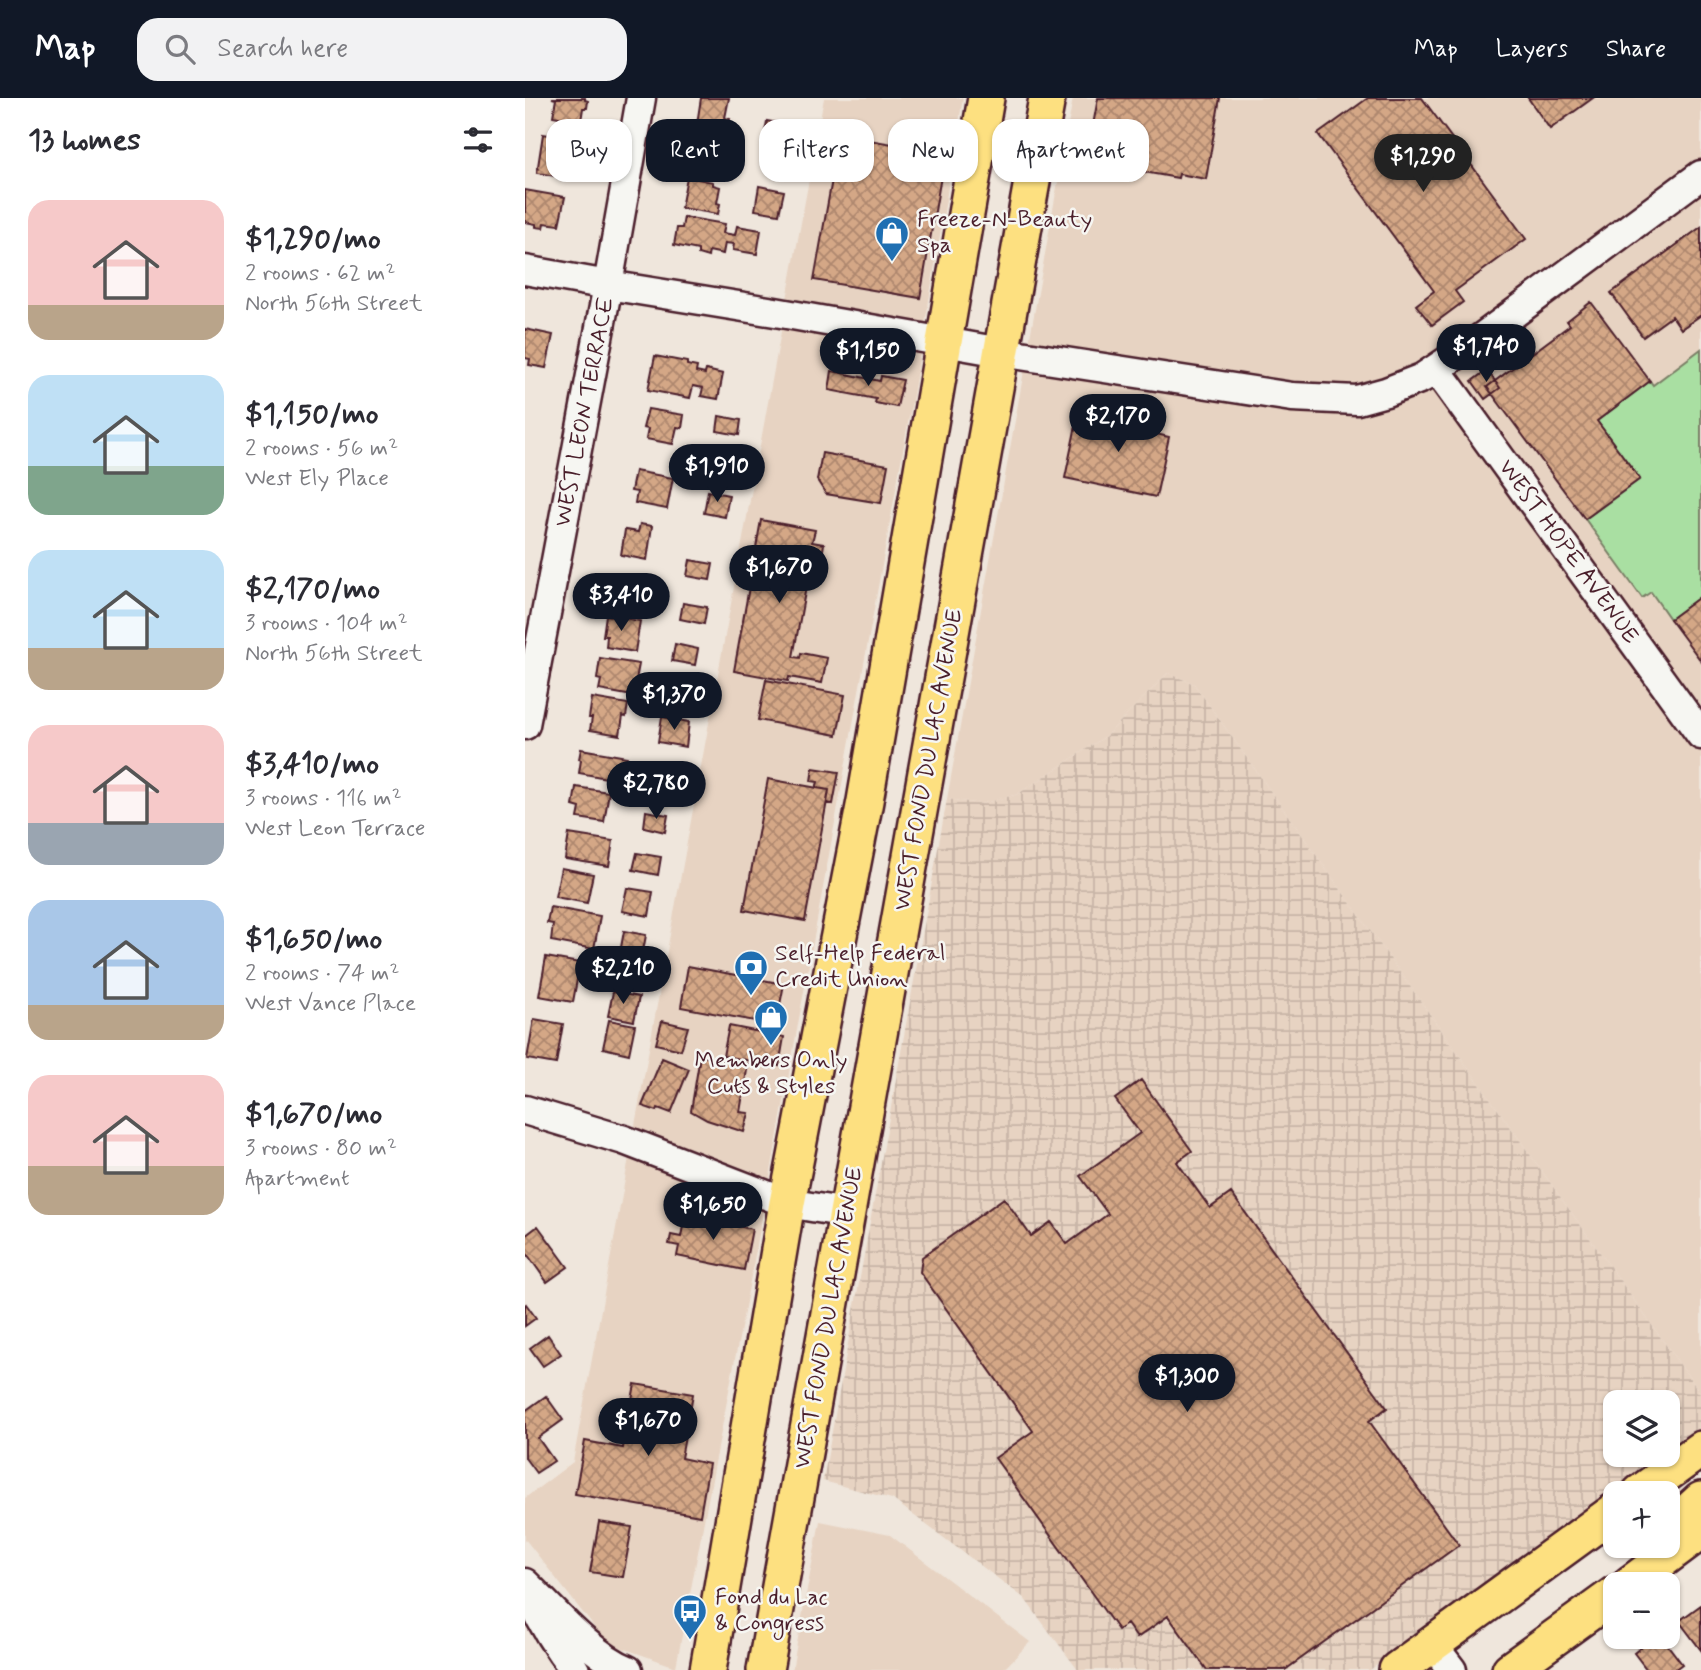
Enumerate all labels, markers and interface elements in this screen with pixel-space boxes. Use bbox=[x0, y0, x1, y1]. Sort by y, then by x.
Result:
search box bbox=[137, 18, 627, 81]
text: Map bbox=[35, 27, 95, 71]
icon: search bbox=[161, 30, 199, 68]
text: Search here bbox=[217, 32, 348, 66]
text: Map bbox=[1414, 34, 1458, 65]
text: Layers bbox=[1496, 34, 1568, 65]
text: Share bbox=[1606, 34, 1666, 65]
chip: Buy bbox=[546, 119, 632, 182]
chip: Rent bbox=[646, 119, 745, 182]
chip: Filters bbox=[759, 119, 874, 182]
chip: New bbox=[888, 119, 978, 182]
chip: Apartment bbox=[992, 119, 1149, 182]
text: 13 homes bbox=[28, 121, 141, 160]
icon: filters bbox=[459, 121, 497, 159]
pin: $1,290 bbox=[1366, 134, 1480, 194]
text: $1,290 bbox=[1390, 142, 1456, 172]
place label: Freeze-N-Beauty Spa bbox=[917, 205, 1092, 261]
shop icon: Freeze-N-Beauty Spa bbox=[873, 214, 911, 263]
text: $1,290/mo bbox=[245, 220, 381, 259]
icon: home bbox=[84, 228, 168, 312]
text: 2 rooms · 62 m² bbox=[245, 259, 396, 289]
text: North 56th Street bbox=[245, 289, 423, 319]
street label: WEST LEON TERRACE bbox=[548, 295, 622, 529]
pin: $1,740 bbox=[1429, 324, 1543, 384]
pin: $1,150 bbox=[811, 328, 925, 388]
text: $1,740 bbox=[1453, 332, 1519, 362]
text: $1,150 bbox=[836, 336, 900, 366]
pin: $2,170 bbox=[1061, 394, 1175, 454]
text: $1,150/mo bbox=[245, 395, 379, 434]
text: $2,170 bbox=[1085, 402, 1151, 432]
icon: home bbox=[84, 403, 168, 487]
text: 2 rooms · 56 m² bbox=[245, 434, 398, 464]
pin: $1,910 bbox=[660, 444, 774, 504]
text: $1,910 bbox=[685, 452, 749, 482]
street label: WEST HOPE AVENUE bbox=[1491, 454, 1645, 650]
text: West Ely Place bbox=[245, 464, 389, 494]
pin: $1,670 bbox=[722, 546, 836, 605]
text: $1,670 bbox=[745, 553, 813, 583]
text: $2,170/mo bbox=[245, 570, 380, 609]
pin: $3,410 bbox=[564, 574, 678, 633]
icon: home bbox=[84, 578, 168, 662]
text: $3,410 bbox=[589, 581, 653, 611]
street label: WEST FOND DU LAC AVENUE bbox=[888, 607, 970, 913]
text: 3 rooms · 104 m² bbox=[245, 609, 408, 639]
text: North 56th Street bbox=[245, 639, 423, 669]
pin: $1,370 bbox=[617, 672, 731, 732]
text: $1,370 bbox=[642, 680, 706, 710]
text: $3,410/mo bbox=[245, 745, 379, 784]
icon: home bbox=[84, 753, 168, 837]
pin: $2,780 bbox=[599, 762, 713, 821]
text: $2,780 bbox=[623, 769, 689, 799]
text: 3 rooms · 116 m² bbox=[245, 784, 402, 814]
text: West Leon Terrace bbox=[245, 814, 425, 844]
text: $1,650/mo bbox=[245, 920, 382, 959]
icon: home bbox=[84, 928, 168, 1012]
place label: Self-Help Federal Credit Union bbox=[775, 939, 945, 995]
pin: $2,210 bbox=[566, 946, 680, 1006]
bank icon: Self-Help Federal Credit Union bbox=[732, 948, 770, 997]
text: $2,210 bbox=[591, 954, 655, 984]
text: 2 rooms · 74 m² bbox=[245, 959, 400, 989]
text: West Vance Place bbox=[245, 989, 416, 1019]
shop icon: Members Only Cuts & Styles bbox=[752, 998, 790, 1047]
place label: Members Only Cuts & Styles bbox=[695, 1046, 847, 1102]
text: $1,670/mo bbox=[245, 1095, 382, 1134]
icon: home bbox=[84, 1103, 168, 1187]
text: 3 rooms · 80 m² bbox=[245, 1134, 397, 1164]
text: Apartment bbox=[245, 1164, 350, 1194]
street label: WEST FOND DU LAC AVENUE bbox=[788, 1165, 870, 1471]
pin: $1,650 bbox=[656, 1182, 770, 1242]
text: $1,650 bbox=[679, 1190, 747, 1220]
pin: $1,300 bbox=[1130, 1354, 1244, 1414]
text: $1,300 bbox=[1154, 1362, 1220, 1392]
map controls bbox=[1603, 1390, 1680, 1649]
button: layers bbox=[1603, 1390, 1680, 1467]
pin: $1,670 bbox=[591, 1398, 705, 1458]
text: $1,670 bbox=[614, 1406, 682, 1436]
button: + bbox=[1603, 1481, 1680, 1558]
button: − bbox=[1603, 1572, 1680, 1649]
place label: Fond du Lac & Congress bbox=[715, 1583, 828, 1641]
bus stop icon: Fond du Lac & Congress bbox=[671, 1592, 709, 1641]

